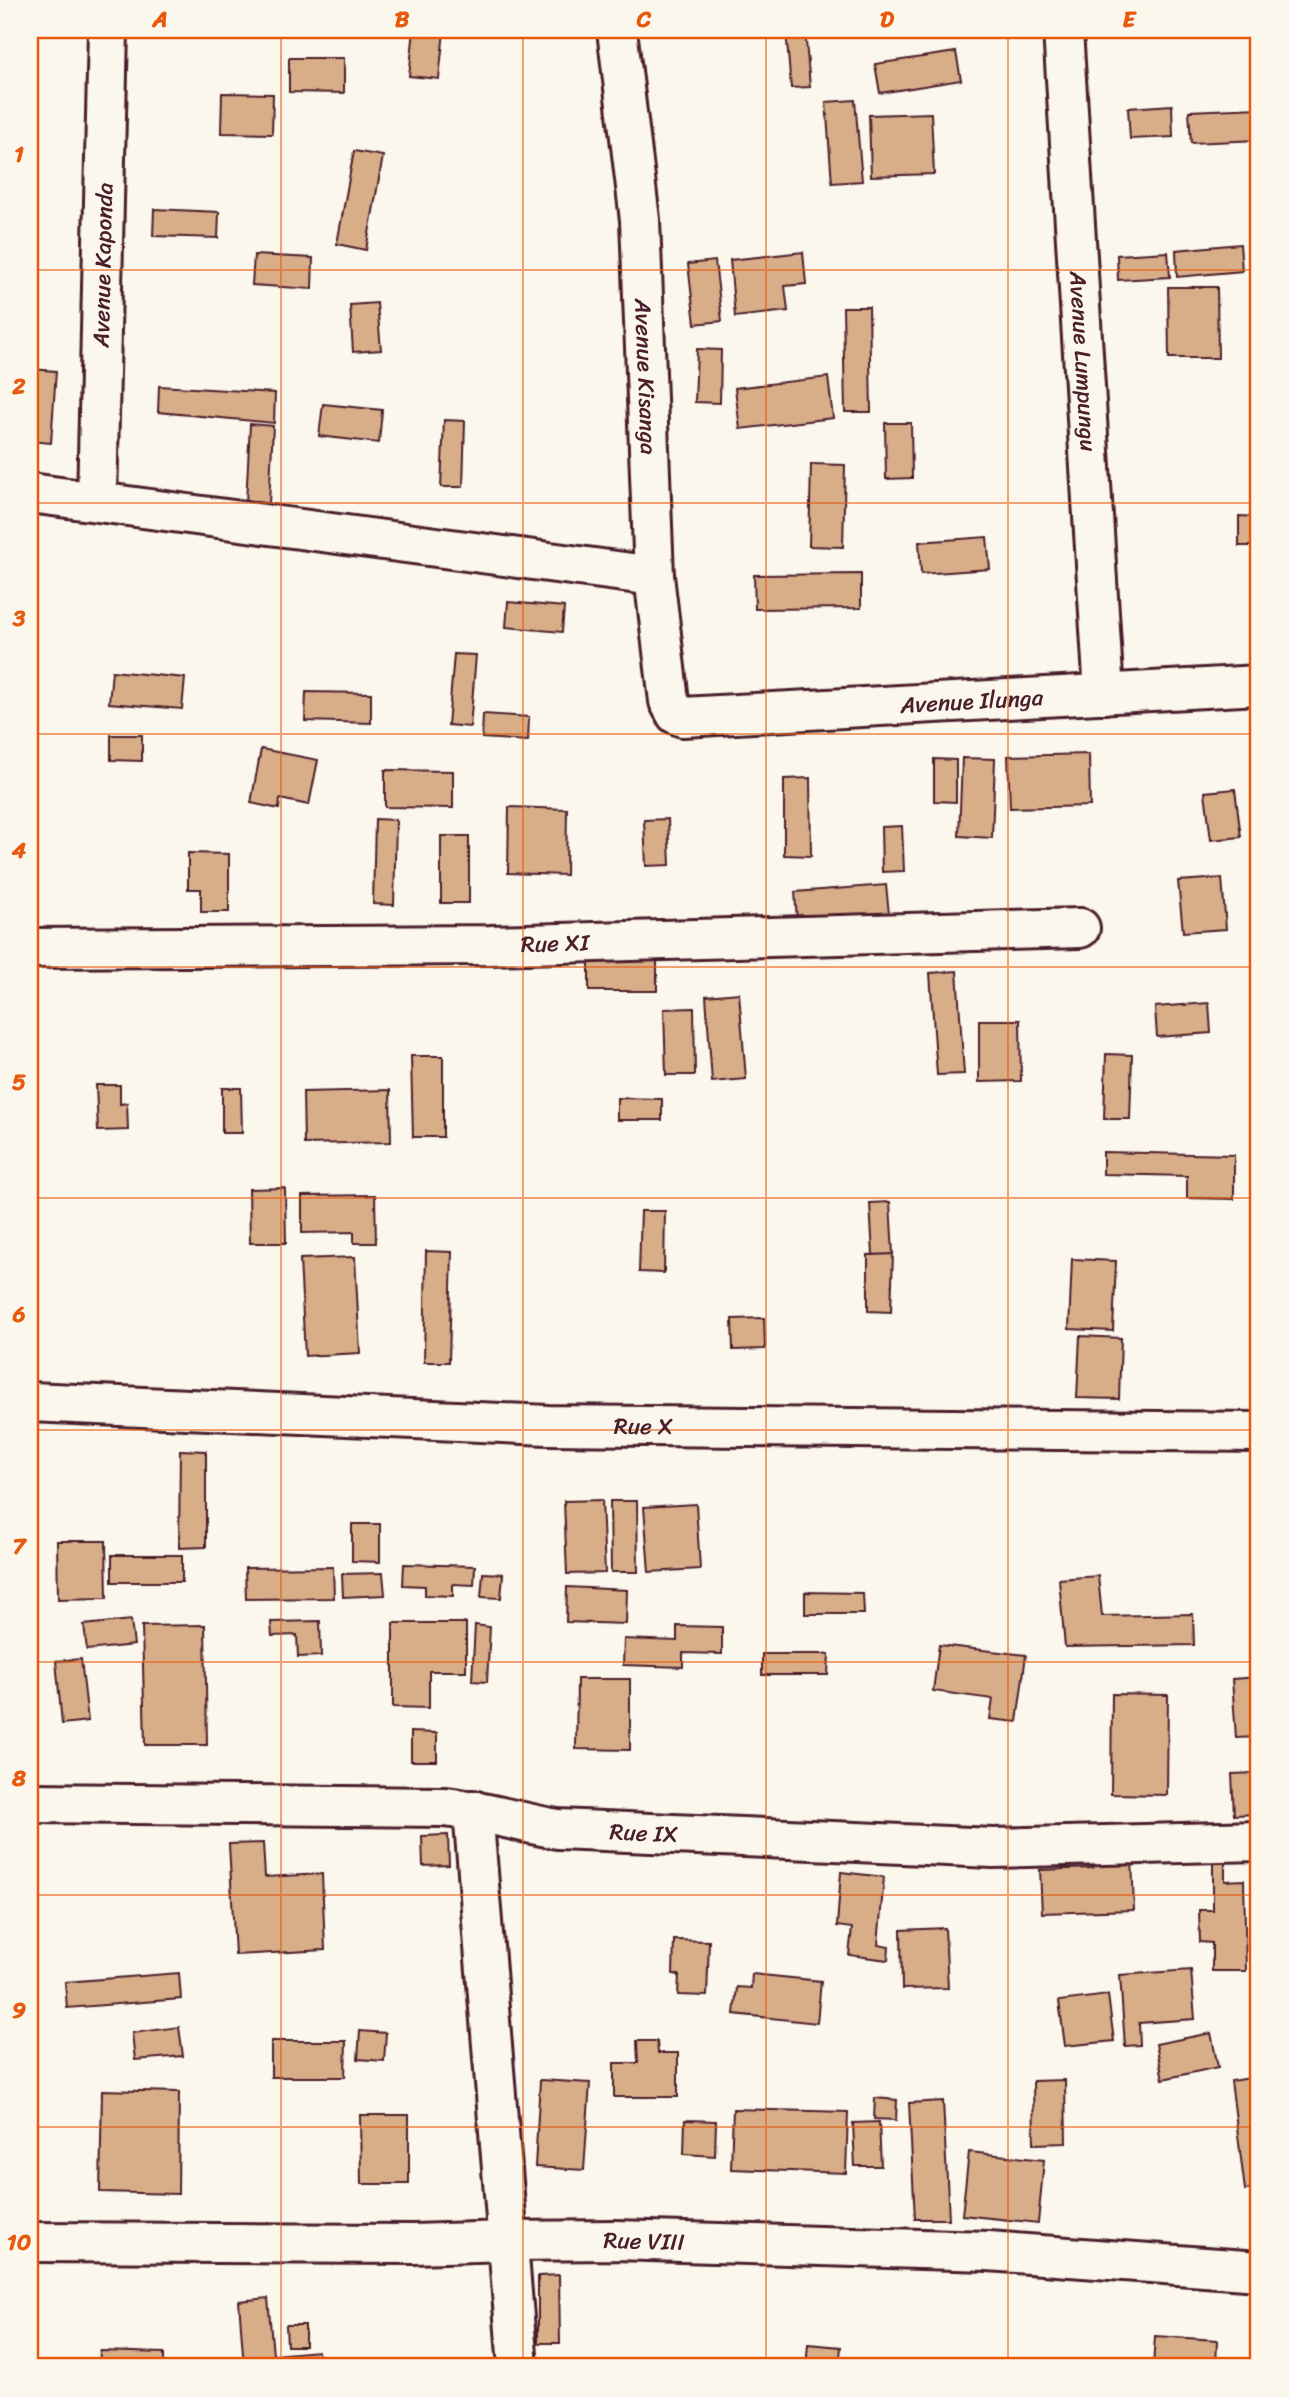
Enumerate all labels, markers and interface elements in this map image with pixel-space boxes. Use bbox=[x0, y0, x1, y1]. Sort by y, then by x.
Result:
text: A bbox=[151, 0, 168, 40]
text: B bbox=[395, 0, 410, 40]
text: C bbox=[636, 0, 652, 40]
text: D bbox=[880, 0, 895, 40]
text: E bbox=[1123, 0, 1138, 40]
text: 1 bbox=[14, 134, 24, 175]
street label: Avenue Kaponda bbox=[81, 182, 125, 349]
street label: Avenue Lumpungu bbox=[1057, 269, 1109, 453]
street label: Avenue Kisanga bbox=[622, 297, 669, 456]
text: 2 bbox=[11, 366, 26, 407]
text: 3 bbox=[12, 598, 26, 639]
street label: Avenue Ilunga bbox=[898, 677, 1045, 726]
text: 4 bbox=[11, 830, 27, 871]
street label: Rue XI bbox=[520, 922, 592, 965]
text: 5 bbox=[12, 1062, 26, 1103]
text: 6 bbox=[11, 1294, 26, 1335]
street label: Rue X bbox=[614, 1406, 673, 1447]
text: 7 bbox=[12, 1526, 27, 1567]
text: 8 bbox=[11, 1758, 26, 1799]
street label: Rue IX bbox=[609, 1811, 679, 1855]
text: 9 bbox=[12, 1990, 26, 2031]
street label: Rue VIII bbox=[603, 2220, 685, 2263]
text: 10 bbox=[7, 2222, 32, 2263]

